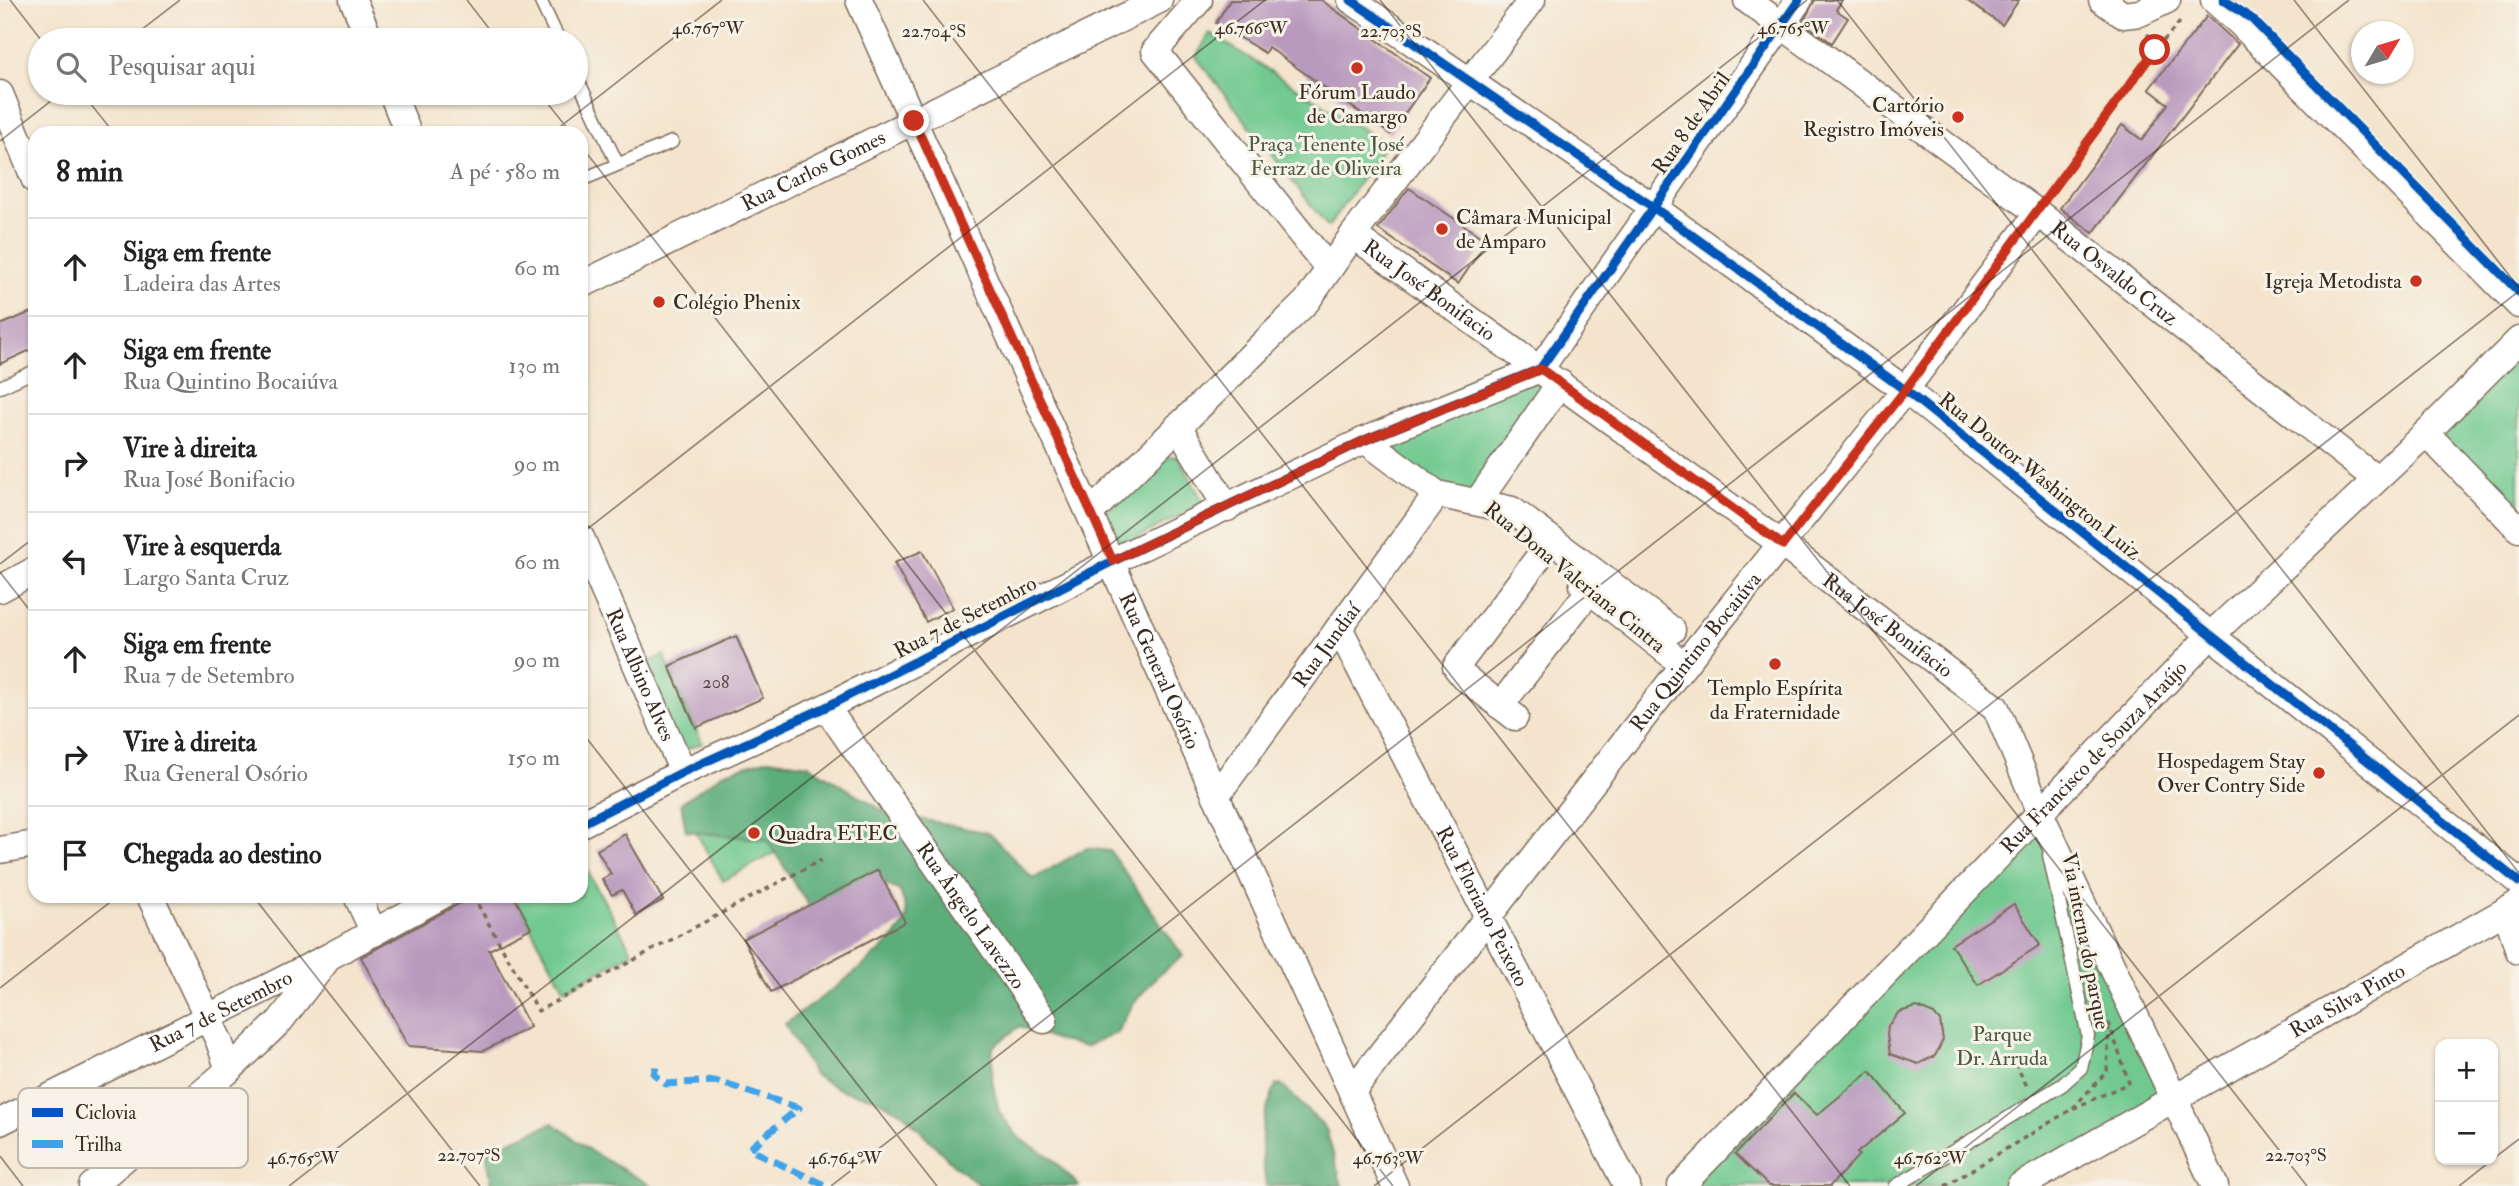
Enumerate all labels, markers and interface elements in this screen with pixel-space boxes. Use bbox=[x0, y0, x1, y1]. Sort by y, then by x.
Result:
text: 46.767°W bbox=[672, 17, 745, 40]
text: 46.766°W bbox=[1215, 17, 1288, 40]
text: 46.765°W bbox=[1757, 17, 1829, 40]
text: 22.704°S bbox=[902, 20, 966, 43]
text: 22.703°S bbox=[1360, 20, 1422, 43]
north arrow bbox=[2351, 21, 2414, 84]
search box bbox=[28, 28, 588, 105]
route start bbox=[2139, 34, 2170, 65]
icon: search bbox=[52, 48, 90, 86]
text: Pesquisar aqui bbox=[108, 51, 256, 83]
marker: Fórum Laudo de Camargo bbox=[1349, 60, 1365, 76]
street label: Rua 8 de Abril bbox=[1646, 66, 1737, 180]
place label: Fórum Laudo de Camargo bbox=[1298, 79, 1416, 130]
place label: Cartório Registro Imóveis bbox=[1803, 92, 1944, 143]
route end bbox=[898, 105, 929, 136]
marker: Cartório Registro Imóveis bbox=[1950, 109, 1966, 125]
street label: Rua Carlos Gomes bbox=[737, 124, 890, 218]
park label: Praça Tenente José Ferraz de Oliveira bbox=[1248, 131, 1404, 182]
text: 8 min bbox=[56, 153, 123, 190]
text: A pé · 580 m bbox=[450, 157, 560, 186]
place label: Câmara Municipal de Amparo bbox=[1456, 204, 1612, 255]
street label: Rua Osvaldo Cruz bbox=[2045, 215, 2183, 332]
marker: Câmara Municipal de Amparo bbox=[1434, 221, 1450, 237]
street label: Rua José Bonifacio bbox=[1357, 233, 1501, 347]
text: Siga em frente bbox=[123, 237, 271, 269]
icon: ahead bbox=[56, 248, 94, 286]
text: 60 m bbox=[514, 253, 560, 282]
place label: Igreja Metodista bbox=[2265, 268, 2402, 295]
text: Ladeira das Artes bbox=[123, 269, 281, 298]
marker: Igreja Metodista bbox=[2408, 273, 2424, 289]
place label: Colégio Phenix bbox=[673, 289, 801, 316]
marker: Colégio Phenix bbox=[651, 294, 667, 310]
text: Siga em frente bbox=[123, 335, 271, 367]
icon: ahead bbox=[56, 346, 94, 384]
text: 130 m bbox=[508, 351, 560, 380]
text: Rua Quintino Bocaiúva bbox=[123, 367, 338, 396]
street label: Rua Doutor Washington Luiz bbox=[1933, 386, 2146, 566]
text: Vire à direita bbox=[123, 433, 256, 465]
icon: right bbox=[56, 444, 94, 482]
text: 90 m bbox=[514, 449, 560, 478]
text: Rua José Bonifacio bbox=[123, 465, 295, 494]
street label: Rua Dona Valeriana Cintra bbox=[1478, 496, 1671, 659]
text: Vire à esquerda bbox=[123, 531, 281, 563]
icon: left bbox=[56, 542, 94, 580]
text: 60 m bbox=[514, 547, 560, 576]
text: Largo Santa Cruz bbox=[123, 563, 289, 592]
street label: Rua Quintino Bocaiúva bbox=[1624, 567, 1767, 737]
street label: Rua José Bonifacio bbox=[1817, 567, 1958, 684]
street label: Rua 7 de Setembro bbox=[889, 570, 1041, 665]
street label: Rua General Osório bbox=[1112, 588, 1206, 753]
street label: Rua Jundiaí bbox=[1287, 596, 1368, 693]
street label: Rua Albino Alves bbox=[599, 604, 681, 745]
text: Siga em frente bbox=[123, 629, 271, 661]
icon: ahead bbox=[56, 640, 94, 678]
text: 90 m bbox=[514, 645, 560, 674]
street label: Rua Francisco de Souza Araújo bbox=[1995, 655, 2193, 860]
marker: Templo Espírita da Fraternidade bbox=[1767, 656, 1783, 672]
text: Rua 7 de Setembro bbox=[123, 661, 295, 690]
house number: 208 bbox=[703, 671, 729, 694]
place label: Templo Espírita da Fraternidade bbox=[1707, 675, 1843, 726]
text: Vire à direita bbox=[123, 727, 256, 759]
icon: right bbox=[56, 738, 94, 776]
text: 150 m bbox=[507, 743, 560, 772]
place label: Hospedagem Stay Over Contry Side bbox=[2156, 748, 2306, 799]
text: Rua General Osório bbox=[123, 759, 308, 788]
marker: Hospedagem Stay Over Contry Side bbox=[2311, 765, 2327, 781]
place label: Quadra ETEC bbox=[768, 820, 898, 847]
street label: Rua Floriano Peixoto bbox=[1430, 822, 1535, 991]
marker: Quadra ETEC bbox=[746, 825, 762, 841]
icon: arrive bbox=[56, 836, 94, 874]
street label: Rua Ângelo Lavezzo bbox=[910, 837, 1031, 995]
text: Chegada ao destino bbox=[123, 839, 321, 871]
street label: Via interna do parque bbox=[2055, 850, 2116, 1032]
street label: Rua Silva Pinto bbox=[2285, 957, 2410, 1044]
street label: Rua 7 de Setembro bbox=[145, 964, 297, 1059]
park label: Parque Dr. Arruda bbox=[1956, 1021, 2048, 1072]
map controls bbox=[2435, 1039, 2498, 1165]
button: + bbox=[2435, 1039, 2498, 1102]
legend bbox=[18, 1088, 248, 1168]
text: Ciclovia bbox=[75, 1101, 136, 1125]
button: − bbox=[2435, 1102, 2498, 1165]
text: Trilha bbox=[75, 1133, 122, 1157]
text: 22.707°S bbox=[437, 1144, 501, 1167]
text: 22.703°S bbox=[2265, 1144, 2327, 1167]
text: 46.765°W bbox=[267, 1147, 339, 1170]
text: 46.764°W bbox=[808, 1147, 882, 1170]
text: 46.763°W bbox=[1353, 1147, 1424, 1170]
text: 46.762°W bbox=[1894, 1147, 1967, 1170]

